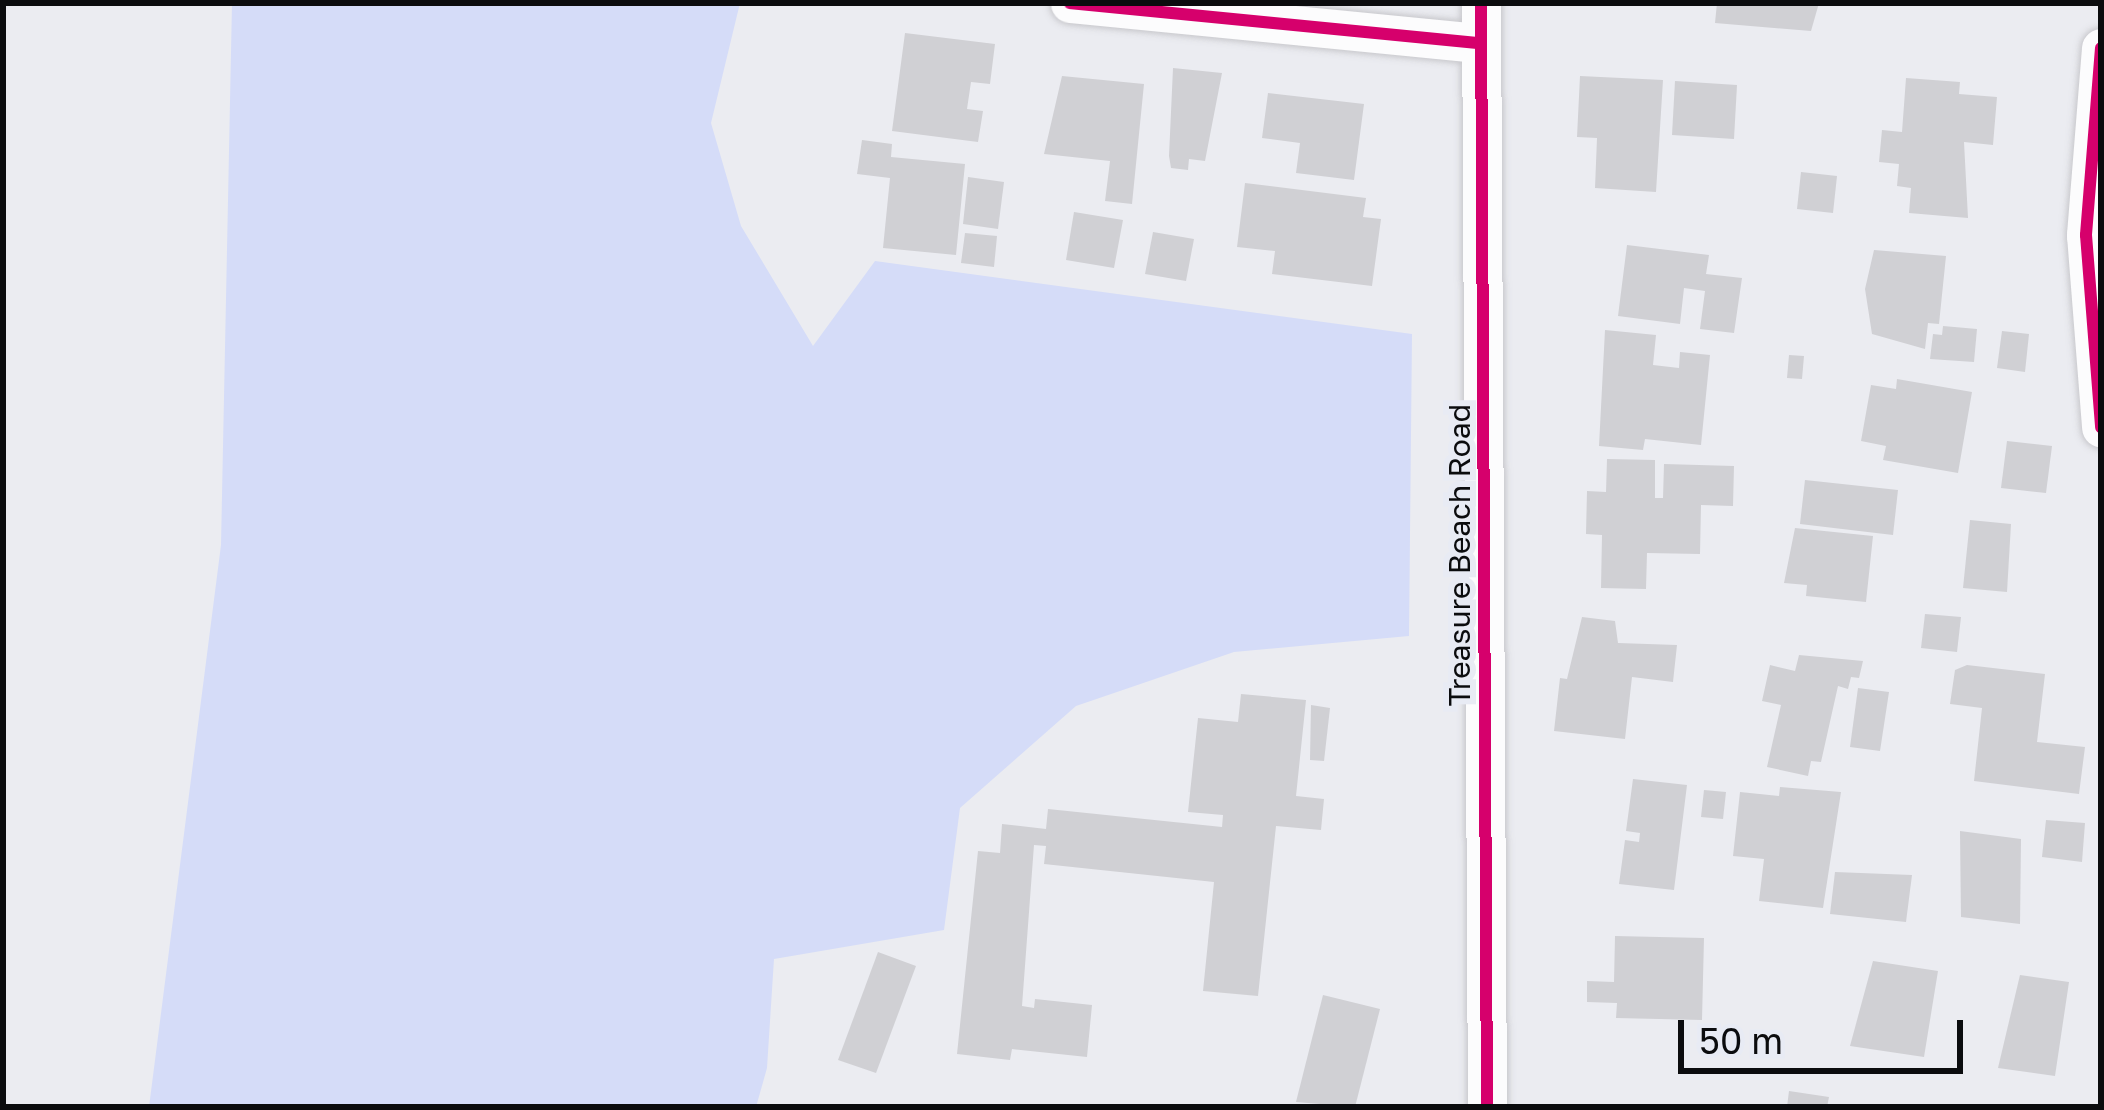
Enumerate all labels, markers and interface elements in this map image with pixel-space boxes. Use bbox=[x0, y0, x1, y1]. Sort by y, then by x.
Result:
street label: Treasure Beach Road bbox=[1441, 404, 1477, 706]
scale bar bbox=[1684, 996, 1969, 1070]
text: 50 m bbox=[1699, 1019, 1783, 1062]

